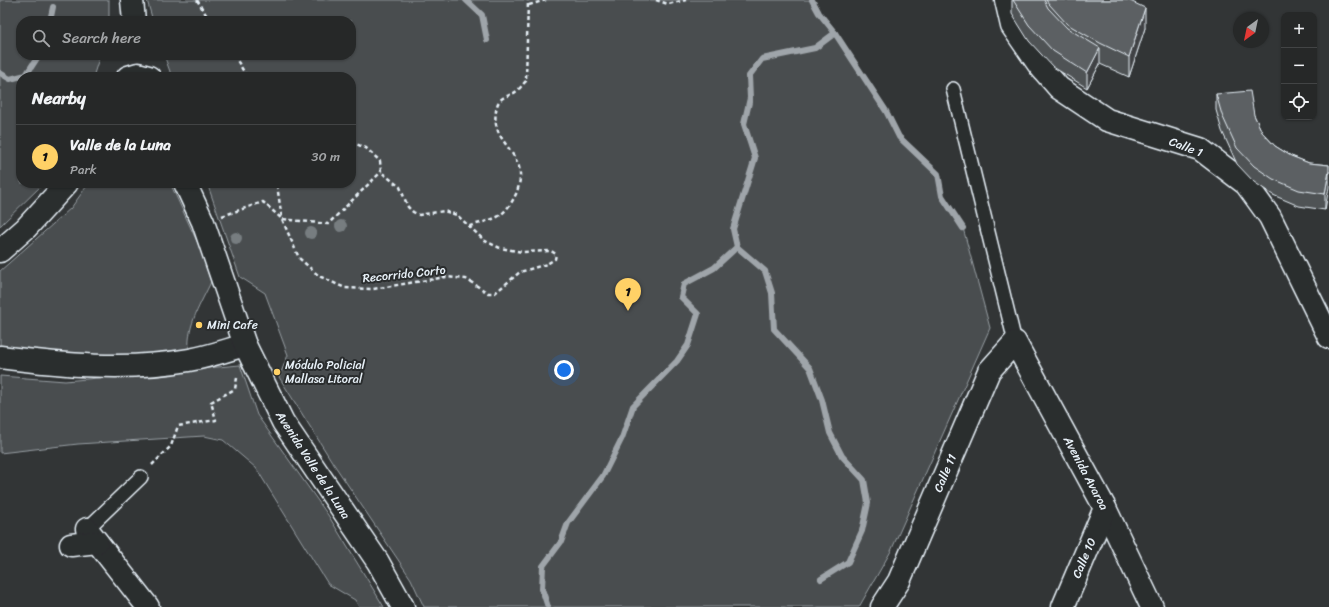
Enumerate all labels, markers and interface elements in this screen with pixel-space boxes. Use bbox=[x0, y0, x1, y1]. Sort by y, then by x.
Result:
north arrow bbox=[1233, 12, 1269, 48]
map controls bbox=[1281, 12, 1317, 120]
button: + bbox=[1281, 12, 1317, 48]
search box bbox=[16, 16, 356, 60]
text: Search here bbox=[62, 25, 141, 51]
icon: search bbox=[30, 27, 52, 49]
button: − bbox=[1281, 48, 1317, 84]
text: Nearby bbox=[32, 83, 86, 113]
button: locate bbox=[1281, 84, 1317, 120]
street label: Calle 1 bbox=[1166, 130, 1206, 164]
text: Valle de la Luna bbox=[70, 132, 171, 158]
text: 1 bbox=[42, 145, 48, 168]
text: 30 m bbox=[311, 145, 340, 168]
text: Park bbox=[70, 158, 97, 181]
street label: Recorrido Corto bbox=[361, 259, 447, 289]
pin: 1 bbox=[615, 278, 641, 311]
place label: Mini Cafe bbox=[207, 314, 258, 336]
marker: Mini Cafe bbox=[194, 320, 204, 330]
place label: Módulo Policial Mallasa Litoral bbox=[285, 354, 366, 390]
your location bbox=[554, 360, 574, 380]
marker: Módulo Policial Mallasa Litoral bbox=[272, 367, 282, 377]
street label: Avenida Valle de la Luna bbox=[269, 406, 356, 524]
street label: Avenida Avaroa bbox=[1057, 431, 1115, 514]
street label: Calle 11 bbox=[927, 450, 963, 496]
street label: Calle 10 bbox=[1066, 534, 1103, 582]

